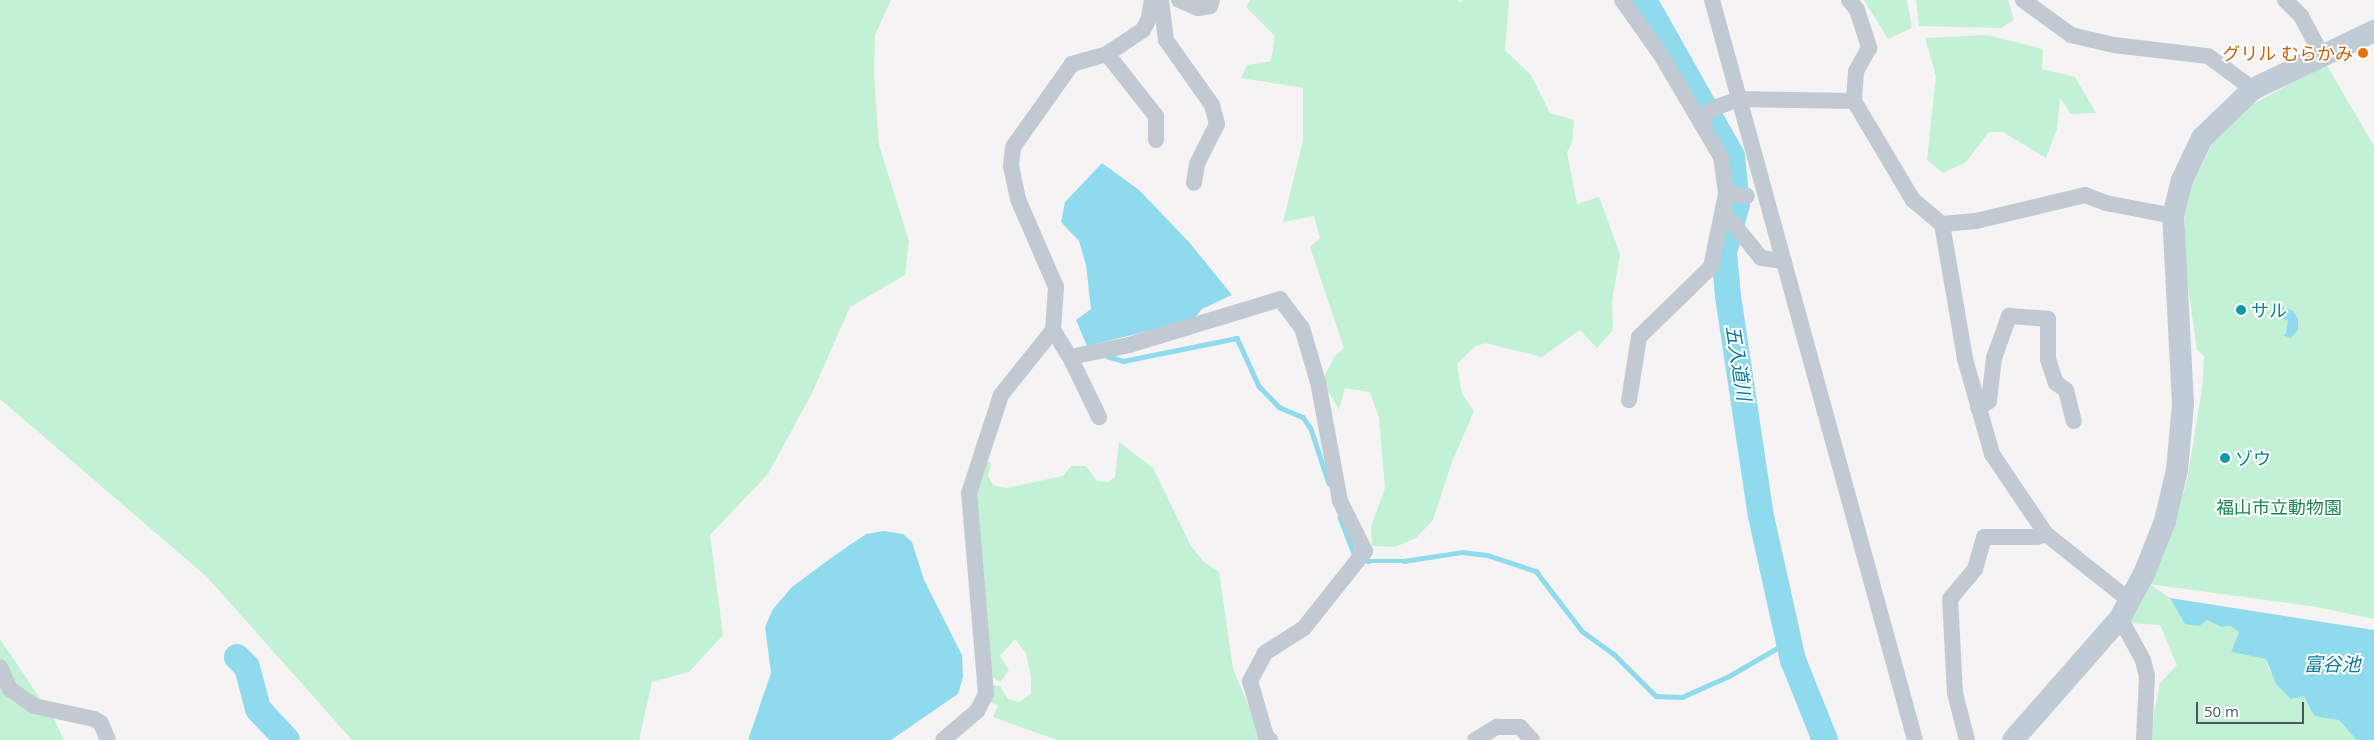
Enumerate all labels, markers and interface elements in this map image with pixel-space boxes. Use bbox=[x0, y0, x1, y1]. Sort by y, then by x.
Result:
place label: グリル むらかみ bbox=[2222, 42, 2353, 64]
marker: グリル むらかみ bbox=[2357, 47, 2369, 59]
place label: サル bbox=[2251, 299, 2287, 321]
marker: サル bbox=[2235, 304, 2247, 316]
water label: 五入道川 bbox=[1721, 324, 1755, 402]
place label: ゾウ bbox=[2235, 447, 2271, 469]
marker: ゾウ bbox=[2219, 452, 2231, 464]
park label: 福山市立動物園 bbox=[2216, 496, 2342, 518]
water label: 富谷池 bbox=[2304, 654, 2360, 676]
scale bar bbox=[2199, 692, 2306, 724]
text: 50 m bbox=[2204, 701, 2239, 721]

